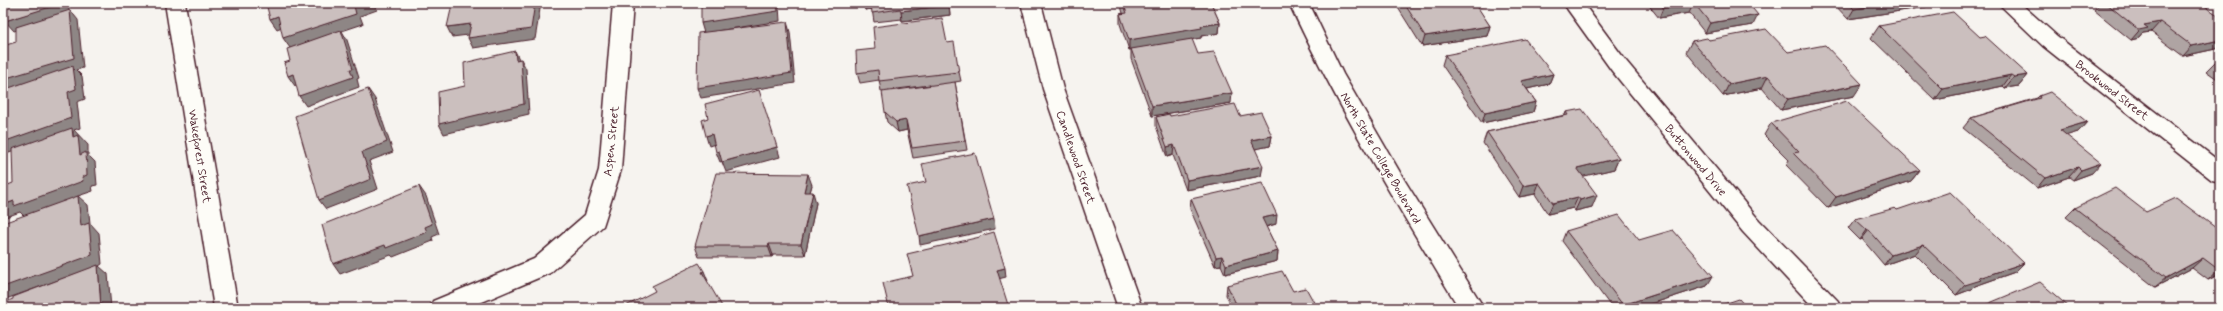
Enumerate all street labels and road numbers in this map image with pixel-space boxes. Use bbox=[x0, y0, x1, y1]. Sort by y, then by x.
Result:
street label: Brookwood Street bbox=[2071, 57, 2151, 125]
street label: North State College Boulevard bbox=[1336, 90, 1424, 227]
street label: Aspen Street bbox=[600, 105, 624, 177]
street label: Wakeforest Street bbox=[183, 108, 214, 204]
street label: Candlewood Street bbox=[1052, 109, 1099, 206]
street label: Buttonwood Drive bbox=[1660, 121, 1730, 200]

